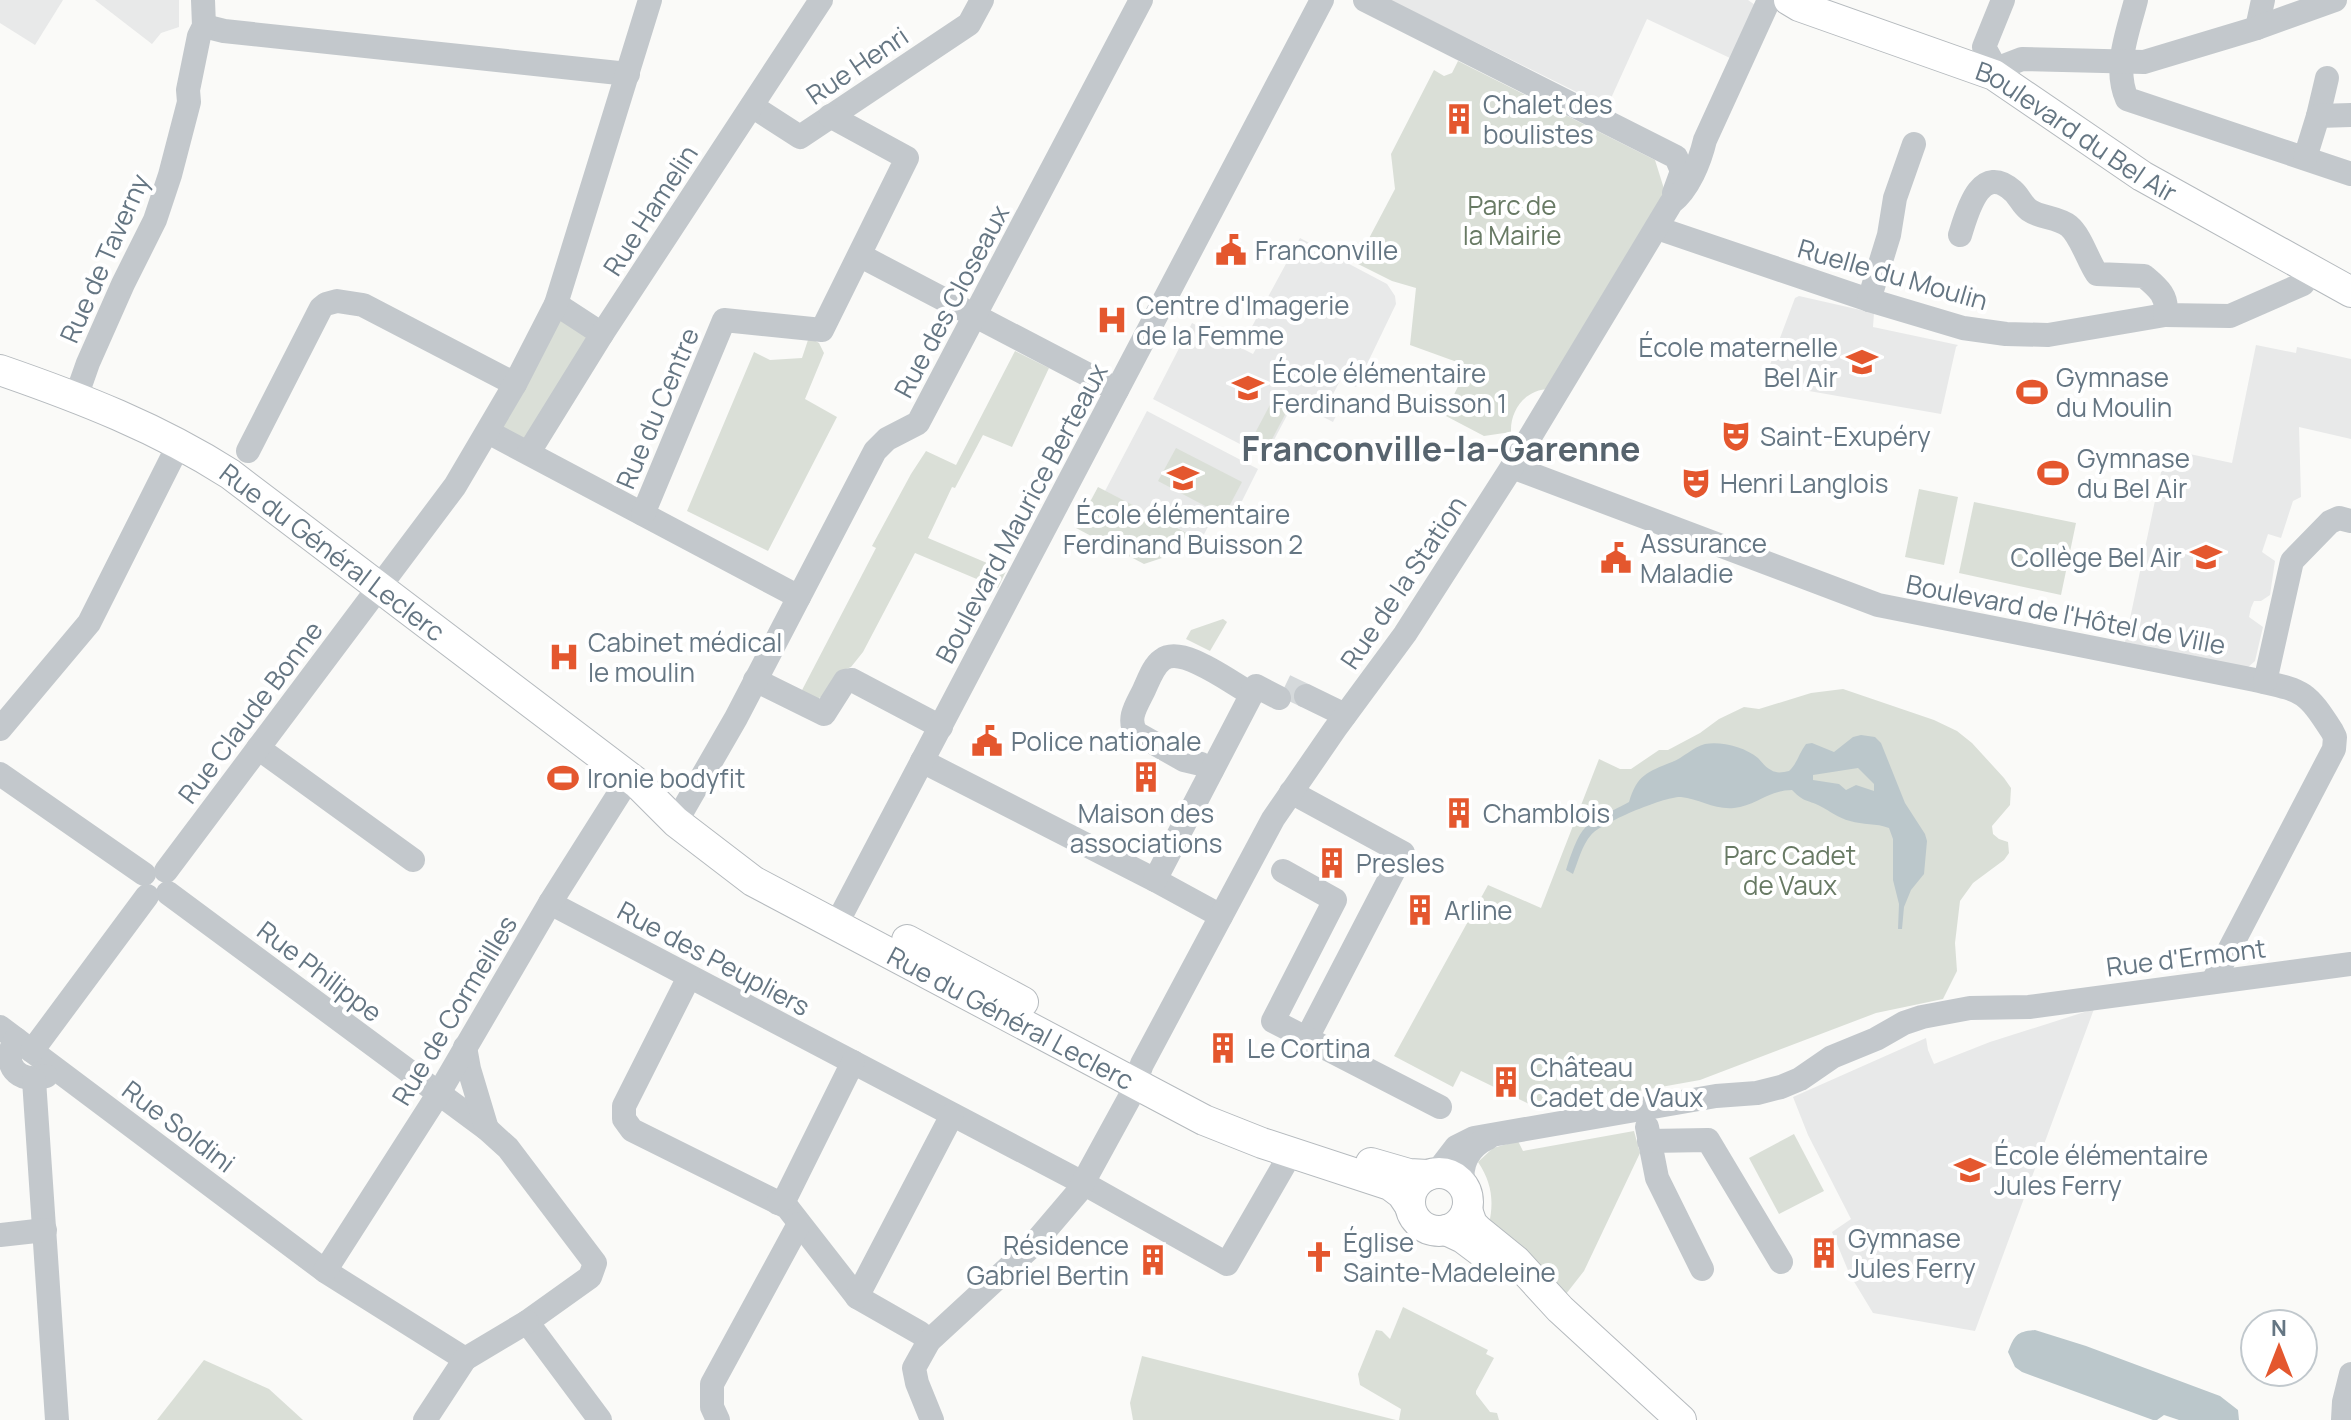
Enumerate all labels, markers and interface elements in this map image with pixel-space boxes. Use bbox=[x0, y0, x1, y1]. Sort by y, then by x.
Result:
street label: Rue Henri bbox=[799, 18, 915, 112]
street label: Boulevard du Bel Air bbox=[1971, 52, 2184, 210]
place label: Chalet des boulistes bbox=[1483, 86, 1613, 152]
building icon: Chalet des boulistes bbox=[1442, 102, 1476, 136]
street label: Rue Hamelin bbox=[594, 138, 706, 282]
street label: Rue de Taverny bbox=[51, 167, 157, 348]
park label: Parc de la Mairie bbox=[1463, 187, 1561, 253]
street label: Rue des Closeaux bbox=[885, 198, 1017, 404]
street label: Ruelle du Moulin bbox=[1794, 230, 1992, 318]
place label: Franconville bbox=[1255, 232, 1398, 268]
public building icon: Franconville bbox=[1214, 233, 1248, 267]
place label: Centre d'Imagerie de la Femme bbox=[1136, 287, 1350, 353]
hospital icon: Centre d'Imagerie de la Femme bbox=[1095, 303, 1129, 337]
street label: Rue du Centre bbox=[607, 322, 707, 494]
place label: École maternelle Bel Air bbox=[1638, 329, 1838, 395]
school or university icon: École maternelle Bel Air bbox=[1845, 345, 1879, 379]
place label: École élémentaire Ferdinand Buisson 1 bbox=[1272, 355, 1507, 421]
street label: Boulevard Maurice Berteaux bbox=[927, 357, 1116, 669]
place label: Gymnase du Moulin bbox=[2056, 359, 2172, 425]
school or university icon: École élémentaire Ferdinand Buisson 1 bbox=[1231, 371, 1265, 405]
sports icon: Gymnase du Moulin bbox=[2015, 375, 2049, 409]
place label: Saint-Exupéry bbox=[1760, 418, 1931, 454]
theatre icon: Saint-Exupéry bbox=[1719, 419, 1753, 453]
district label: Franconville-la-Garenne bbox=[1242, 425, 1640, 471]
place label: Gymnase du Bel Air bbox=[2077, 440, 2190, 506]
street label: Rue du Général Leclerc bbox=[213, 455, 453, 649]
sports icon: Gymnase du Bel Air bbox=[2036, 456, 2070, 490]
school or university icon: École élémentaire Ferdinand Buisson 2 bbox=[1166, 461, 1200, 495]
place label: Henri Langlois bbox=[1720, 465, 1888, 501]
theatre icon: Henri Langlois bbox=[1679, 466, 1713, 500]
street label: Rue de la Station bbox=[1332, 488, 1474, 676]
place label: École élémentaire Ferdinand Buisson 2 bbox=[1063, 496, 1303, 562]
place label: Assurance Maladie bbox=[1640, 525, 1767, 591]
place label: Collège Bel Air bbox=[2011, 539, 2182, 575]
school or university icon: Collège Bel Air bbox=[2189, 540, 2223, 574]
public building icon: Assurance Maladie bbox=[1599, 541, 1633, 575]
street label: Boulevard de l'Hôtel de Ville bbox=[1903, 565, 2229, 663]
street label: Rue Claude Bonne bbox=[169, 613, 331, 811]
place label: Cabinet médical le moulin bbox=[588, 624, 782, 690]
hospital icon: Cabinet médical le moulin bbox=[547, 640, 581, 674]
place label: Police nationale bbox=[1011, 723, 1201, 759]
public building icon: Police nationale bbox=[970, 724, 1004, 758]
place label: Ironie bodyfit bbox=[587, 760, 745, 796]
building icon: Maison des associations bbox=[1129, 760, 1163, 794]
sports icon: Ironie bodyfit bbox=[546, 761, 580, 795]
place label: Maison des associations bbox=[1070, 795, 1222, 861]
place label: Chamblois bbox=[1483, 795, 1610, 831]
building icon: Chamblois bbox=[1442, 796, 1476, 830]
park label: Parc Cadet de Vaux bbox=[1724, 837, 1856, 903]
place label: Presles bbox=[1356, 845, 1445, 881]
building icon: Presles bbox=[1315, 846, 1349, 880]
street label: Rue des Peupliers bbox=[611, 892, 817, 1024]
place label: Arline bbox=[1444, 892, 1513, 928]
building icon: Arline bbox=[1403, 893, 1437, 927]
street label: Rue de Cormeilles bbox=[383, 908, 525, 1112]
street label: Rue Philippe bbox=[250, 912, 390, 1030]
street label: Rue d'Ermont bbox=[2104, 929, 2268, 985]
street label: Rue du Général Leclerc bbox=[881, 938, 1140, 1098]
place label: Le Cortina bbox=[1247, 1030, 1370, 1066]
building icon: Le Cortina bbox=[1206, 1031, 1240, 1065]
place label: Château Cadet de Vaux bbox=[1530, 1049, 1703, 1115]
building icon: Château Cadet de Vaux bbox=[1489, 1065, 1523, 1099]
street label: Rue Soldini bbox=[115, 1072, 243, 1180]
place label: École élémentaire Jules Ferry bbox=[1994, 1137, 2208, 1203]
school or university icon: École élémentaire Jules Ferry bbox=[1953, 1153, 1987, 1187]
place label: Gymnase Jules Ferry bbox=[1848, 1220, 1976, 1286]
place label: Église Sainte-Madeleine bbox=[1343, 1224, 1556, 1290]
place label: Résidence Gabriel Bertin bbox=[966, 1227, 1129, 1293]
building icon: Gymnase Jules Ferry bbox=[1807, 1236, 1841, 1270]
church icon: Église Sainte-Madeleine bbox=[1302, 1240, 1336, 1274]
building icon: Résidence Gabriel Bertin bbox=[1136, 1243, 1170, 1277]
north arrow bbox=[2239, 1308, 2319, 1388]
text: N bbox=[2271, 1313, 2287, 1343]

